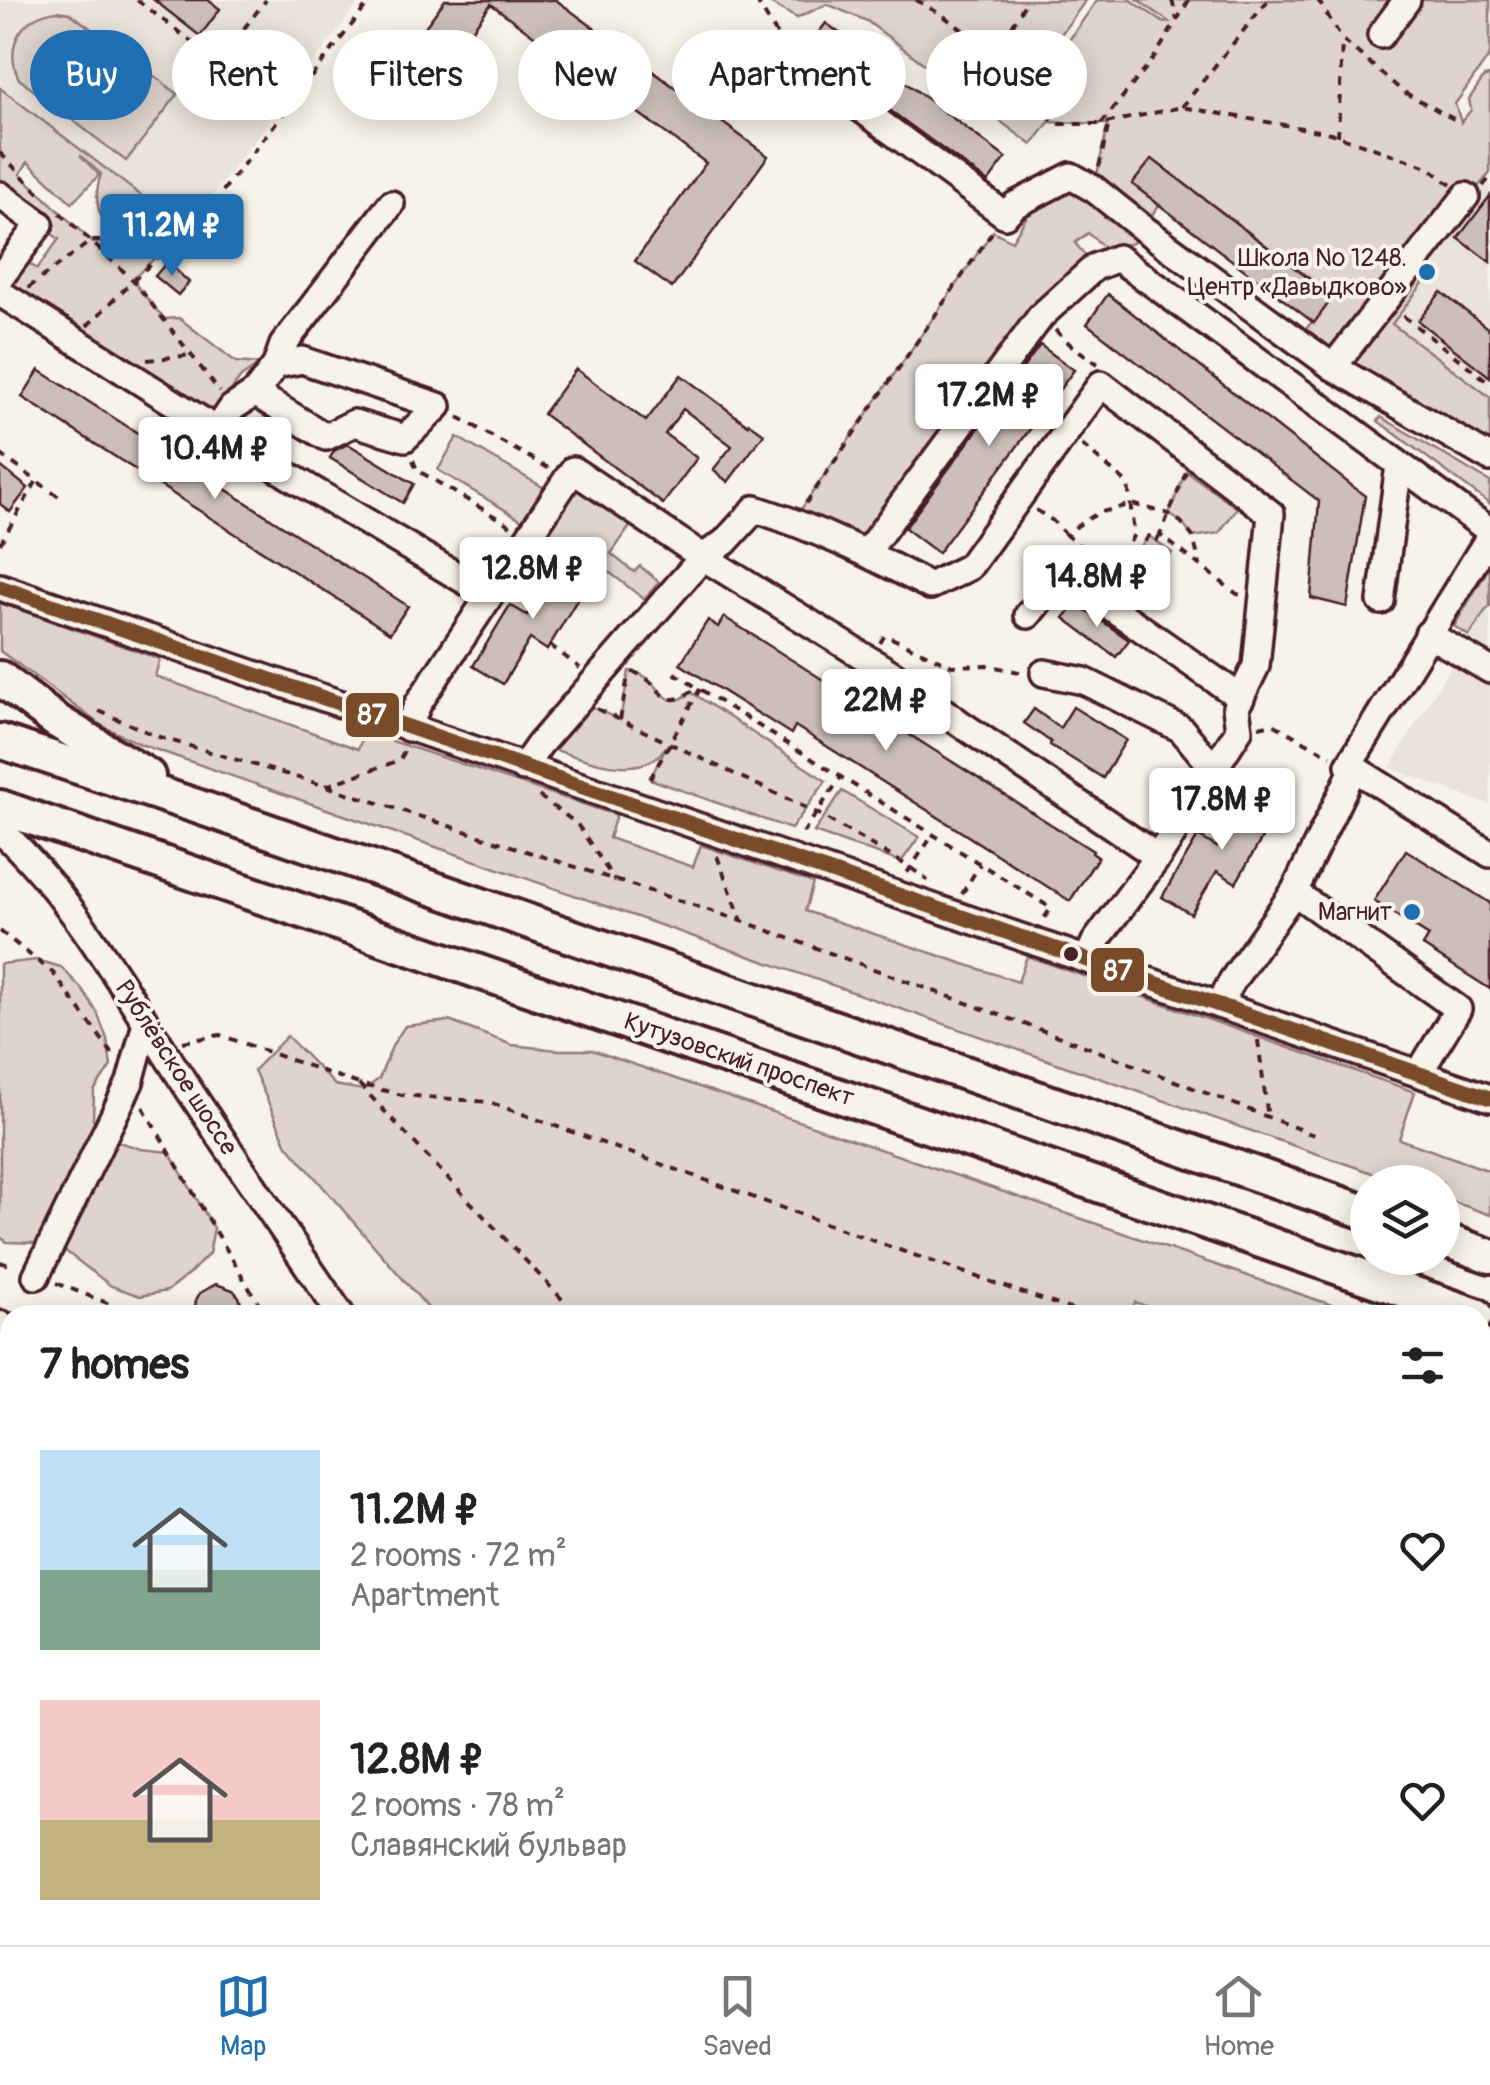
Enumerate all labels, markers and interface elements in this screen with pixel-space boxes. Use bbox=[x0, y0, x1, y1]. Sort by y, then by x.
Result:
chip: Buy bbox=[30, 30, 152, 120]
chip: Rent bbox=[172, 30, 313, 120]
chip: Filters bbox=[333, 30, 498, 120]
chip: New bbox=[518, 30, 652, 120]
chip: Apartment bbox=[672, 30, 906, 120]
chip: House bbox=[926, 30, 1087, 120]
pin: 11.2M ₽ bbox=[80, 194, 264, 279]
text: 11.2M ₽ bbox=[122, 206, 222, 246]
place label: Школа № 1248. Центр «Давыдково» bbox=[1188, 243, 1407, 303]
marker: Школа № 1248. Центр «Давыдково» bbox=[1416, 261, 1438, 283]
pin: 17.2M ₽ bbox=[897, 364, 1081, 449]
text: 17.2M ₽ bbox=[937, 376, 1041, 416]
pin: 10.4M ₽ bbox=[123, 417, 307, 502]
text: 10.4M ₽ bbox=[160, 429, 270, 469]
pin: 12.8M ₽ bbox=[441, 537, 625, 622]
pin: 14.8M ₽ bbox=[1005, 545, 1189, 630]
text: 12.8M ₽ bbox=[482, 549, 584, 589]
text: 14.8M ₽ bbox=[1045, 557, 1149, 597]
pin: 22M ₽ bbox=[816, 669, 956, 754]
text: 22M ₽ bbox=[844, 681, 928, 721]
line badge: 87 bbox=[344, 691, 401, 739]
text: 87 bbox=[358, 698, 387, 733]
pin: 17.8M ₽ bbox=[1130, 768, 1314, 853]
text: 17.8M ₽ bbox=[1171, 780, 1273, 820]
place label: Магнит bbox=[1318, 897, 1392, 928]
marker: Магнит bbox=[1401, 901, 1423, 923]
unlabelled marker bbox=[1061, 944, 1081, 964]
line badge: 87 bbox=[1089, 946, 1146, 994]
text: 87 bbox=[1104, 954, 1133, 989]
street label: Рублёвское шоссе bbox=[108, 975, 244, 1162]
street label: Кутузовский проспект bbox=[620, 1006, 859, 1114]
map controls bbox=[1350, 1165, 1460, 1275]
button: layers bbox=[1350, 1165, 1460, 1275]
icon: filters bbox=[1395, 1338, 1450, 1393]
text: 7 homes bbox=[40, 1339, 189, 1391]
text: 11.2M ₽ bbox=[350, 1484, 480, 1536]
icon: home bbox=[120, 1490, 240, 1610]
icon: heart bbox=[1395, 1523, 1450, 1578]
text: 2 rooms · 72 m² bbox=[350, 1536, 567, 1576]
text: Apartment bbox=[350, 1576, 499, 1616]
text: 12.8M ₽ bbox=[350, 1734, 485, 1786]
icon: home bbox=[120, 1740, 240, 1860]
icon: heart bbox=[1395, 1773, 1450, 1828]
text: 2 rooms · 78 m² bbox=[350, 1786, 565, 1826]
text: Славянский бульвар bbox=[350, 1826, 627, 1866]
tab: Map bbox=[216, 1969, 271, 2064]
tab: Saved bbox=[702, 1969, 772, 2064]
tab: Home bbox=[1204, 1969, 1274, 2064]

